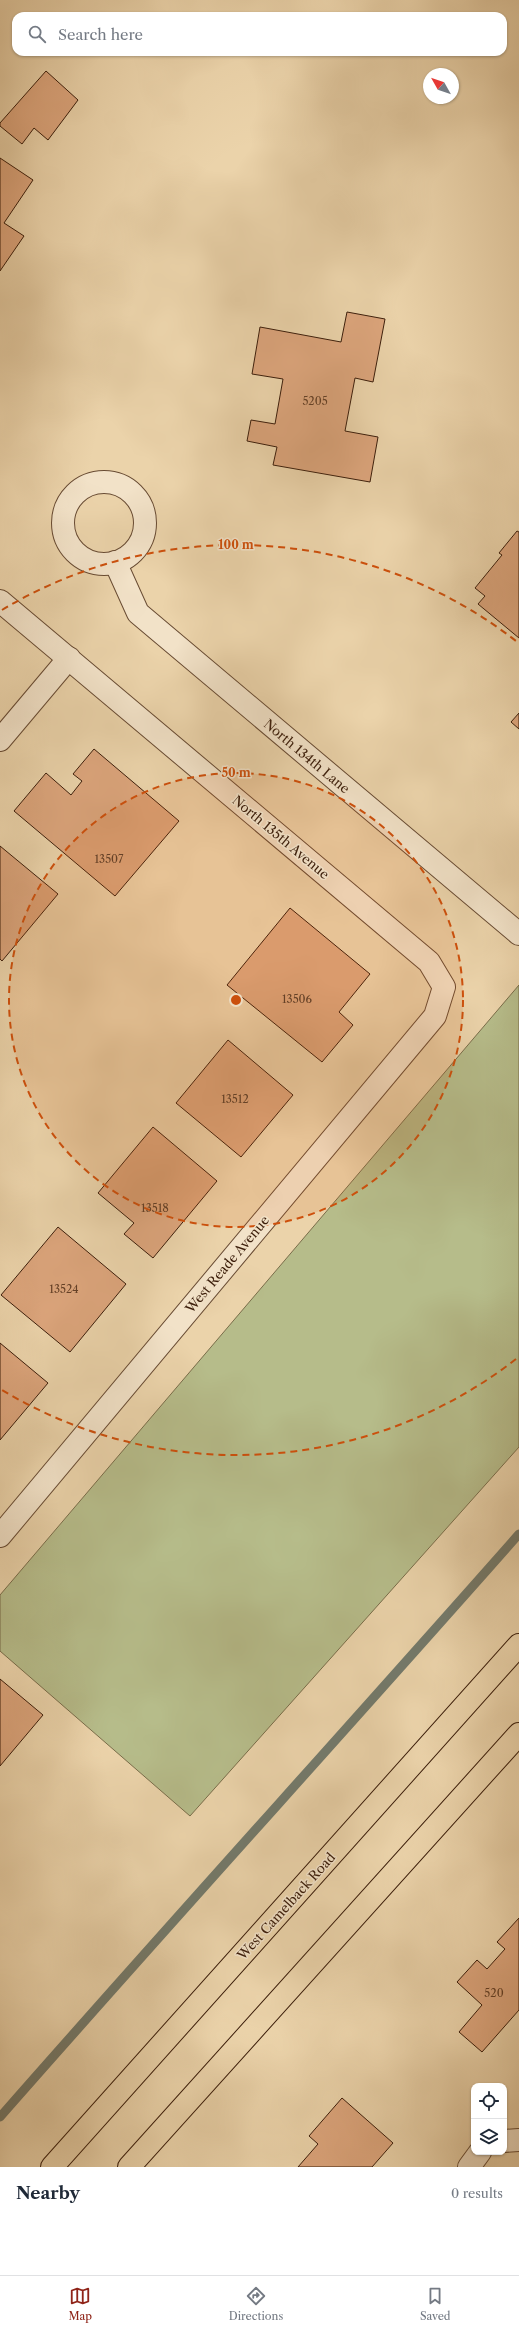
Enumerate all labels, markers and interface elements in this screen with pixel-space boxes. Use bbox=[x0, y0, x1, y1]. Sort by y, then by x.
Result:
search box bbox=[12, 12, 507, 56]
icon: search bbox=[26, 23, 48, 45]
text: Search here bbox=[58, 25, 143, 44]
north arrow bbox=[423, 68, 459, 104]
house number: 5205 bbox=[302, 394, 328, 408]
text: 100 m bbox=[218, 537, 254, 552]
street label: North 134th Lane bbox=[261, 715, 353, 797]
text: 50 m bbox=[221, 765, 251, 780]
street label: North 135th Avenue bbox=[229, 792, 333, 882]
house number: 13507 bbox=[94, 852, 124, 866]
house number: 13506 bbox=[282, 992, 313, 1006]
centre of rings bbox=[229, 993, 243, 1007]
house number: 13512 bbox=[221, 1092, 249, 1106]
house number: 13518 bbox=[141, 1201, 169, 1215]
street label: West Reade Avenue bbox=[181, 1212, 272, 1317]
house number: 13524 bbox=[49, 1282, 79, 1296]
street label: West Camelback Road bbox=[233, 1849, 338, 1964]
house number: 520 bbox=[484, 1986, 504, 2000]
map controls bbox=[471, 2083, 507, 2155]
button: locate bbox=[471, 2083, 507, 2119]
button: layers bbox=[471, 2119, 507, 2155]
text: Nearby bbox=[16, 2183, 80, 2203]
text: 0 results bbox=[451, 2185, 503, 2201]
tab: Map bbox=[68, 2285, 92, 2323]
tab: Directions bbox=[229, 2285, 283, 2323]
tab: Saved bbox=[420, 2285, 451, 2323]

